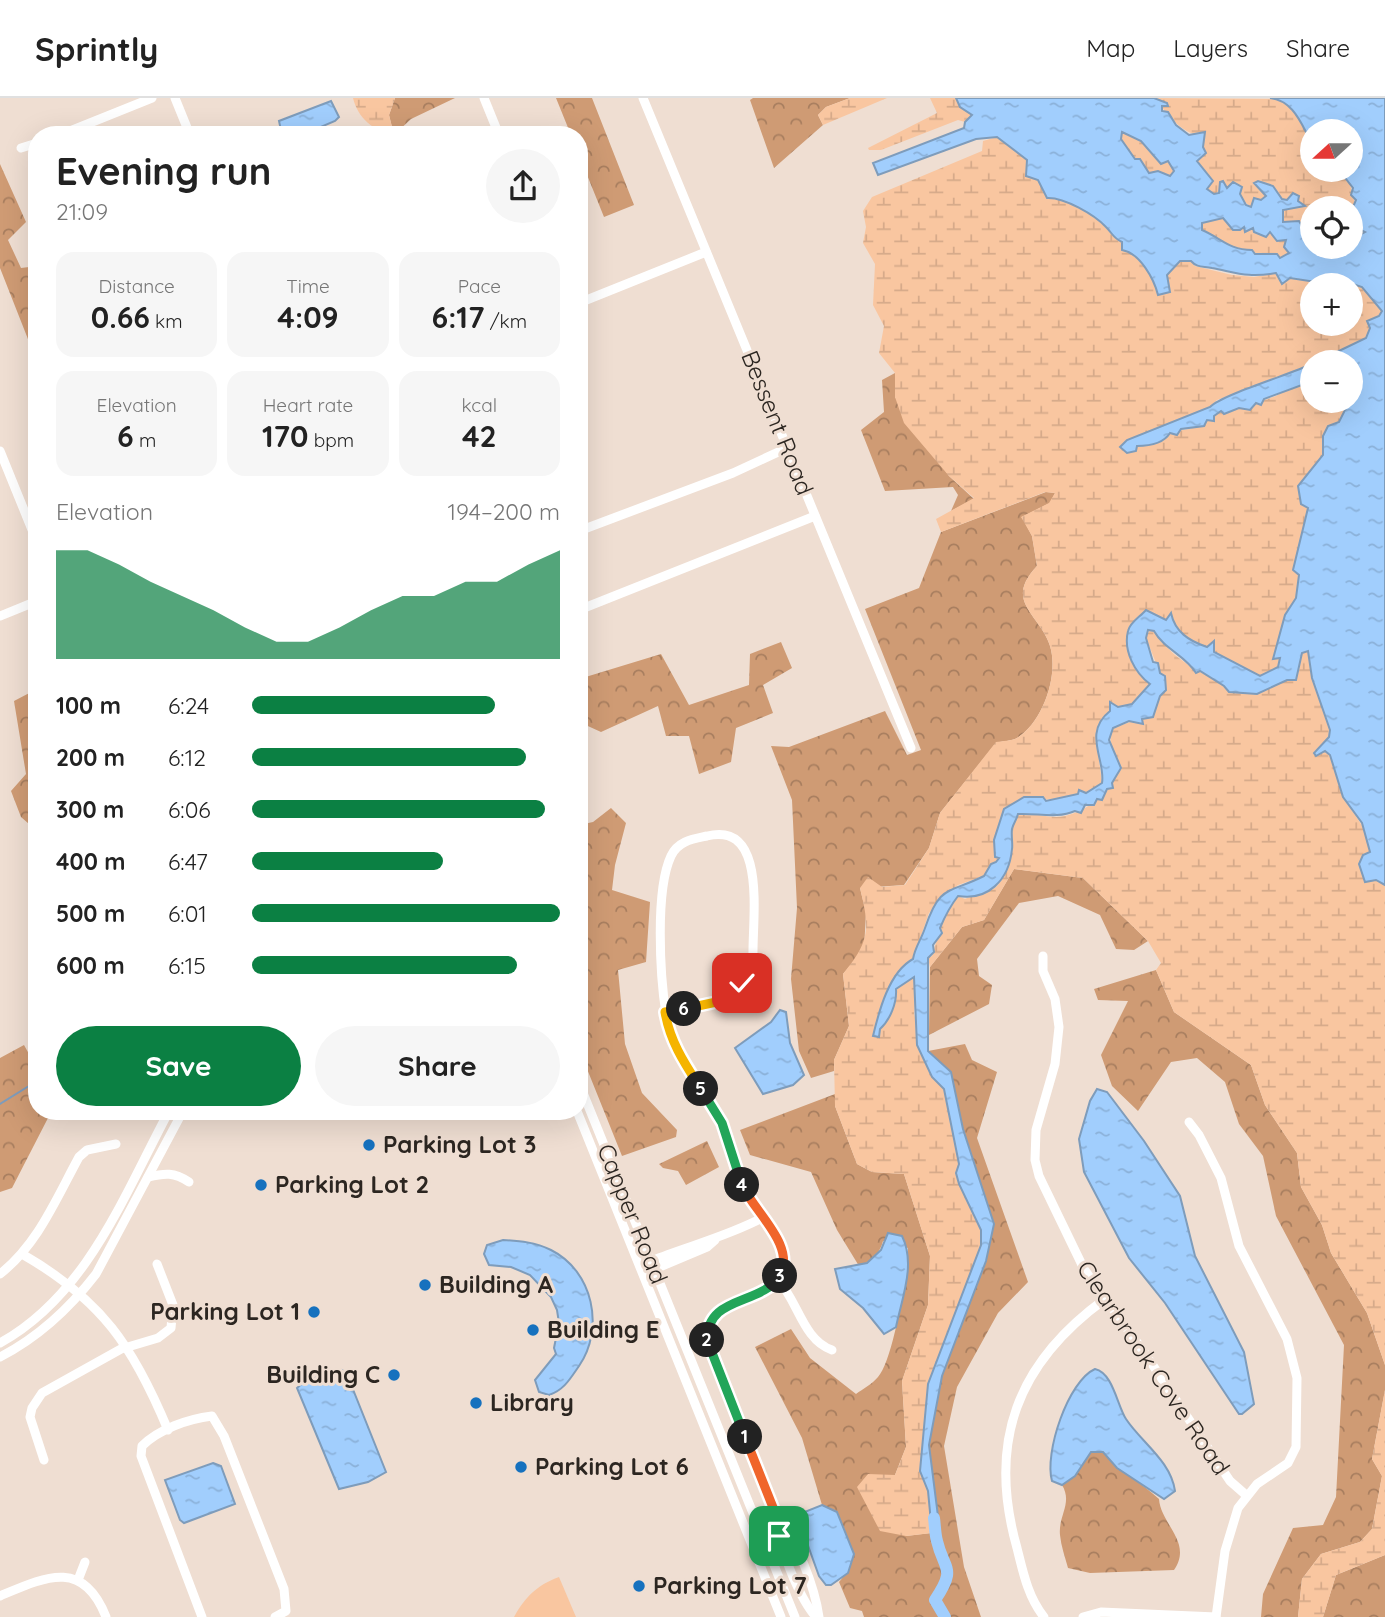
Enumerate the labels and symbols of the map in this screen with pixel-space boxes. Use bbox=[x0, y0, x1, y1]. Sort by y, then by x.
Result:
north arrow bbox=[1300, 119, 1363, 182]
street label: Bessent Road bbox=[735, 346, 821, 499]
pin bbox=[712, 953, 772, 1013]
pin: 6 bbox=[666, 992, 702, 1026]
pin: 5 bbox=[684, 1072, 718, 1107]
place label: Parking Lot 3 bbox=[383, 1129, 536, 1159]
marker: Parking Lot 3 bbox=[361, 1137, 377, 1153]
street label: Capper Road bbox=[591, 1139, 675, 1288]
pin: 4 bbox=[724, 1168, 760, 1202]
place label: Parking Lot 2 bbox=[275, 1169, 429, 1199]
marker: Parking Lot 2 bbox=[253, 1177, 269, 1193]
street label: Clearbrook Cove Road bbox=[1071, 1254, 1237, 1480]
pin: 3 bbox=[762, 1258, 798, 1294]
place label: Building A bbox=[439, 1269, 554, 1299]
marker: Building A bbox=[417, 1277, 433, 1293]
place label: Parking Lot 1 bbox=[150, 1296, 300, 1326]
marker: Parking Lot 1 bbox=[306, 1304, 322, 1320]
place label: Building E bbox=[547, 1314, 660, 1344]
marker: Building E bbox=[525, 1322, 541, 1338]
pin: 2 bbox=[690, 1322, 724, 1358]
place label: Building C bbox=[266, 1359, 380, 1389]
marker: Building C bbox=[386, 1367, 402, 1383]
place label: Library bbox=[490, 1387, 574, 1417]
marker: Library bbox=[468, 1395, 484, 1411]
pin: 1 bbox=[728, 1420, 762, 1454]
place label: Parking Lot 6 bbox=[535, 1451, 689, 1481]
marker: Parking Lot 6 bbox=[513, 1459, 529, 1475]
pin bbox=[749, 1506, 809, 1566]
place label: Parking Lot 7 bbox=[653, 1570, 807, 1600]
marker: Parking Lot 7 bbox=[631, 1578, 647, 1594]

